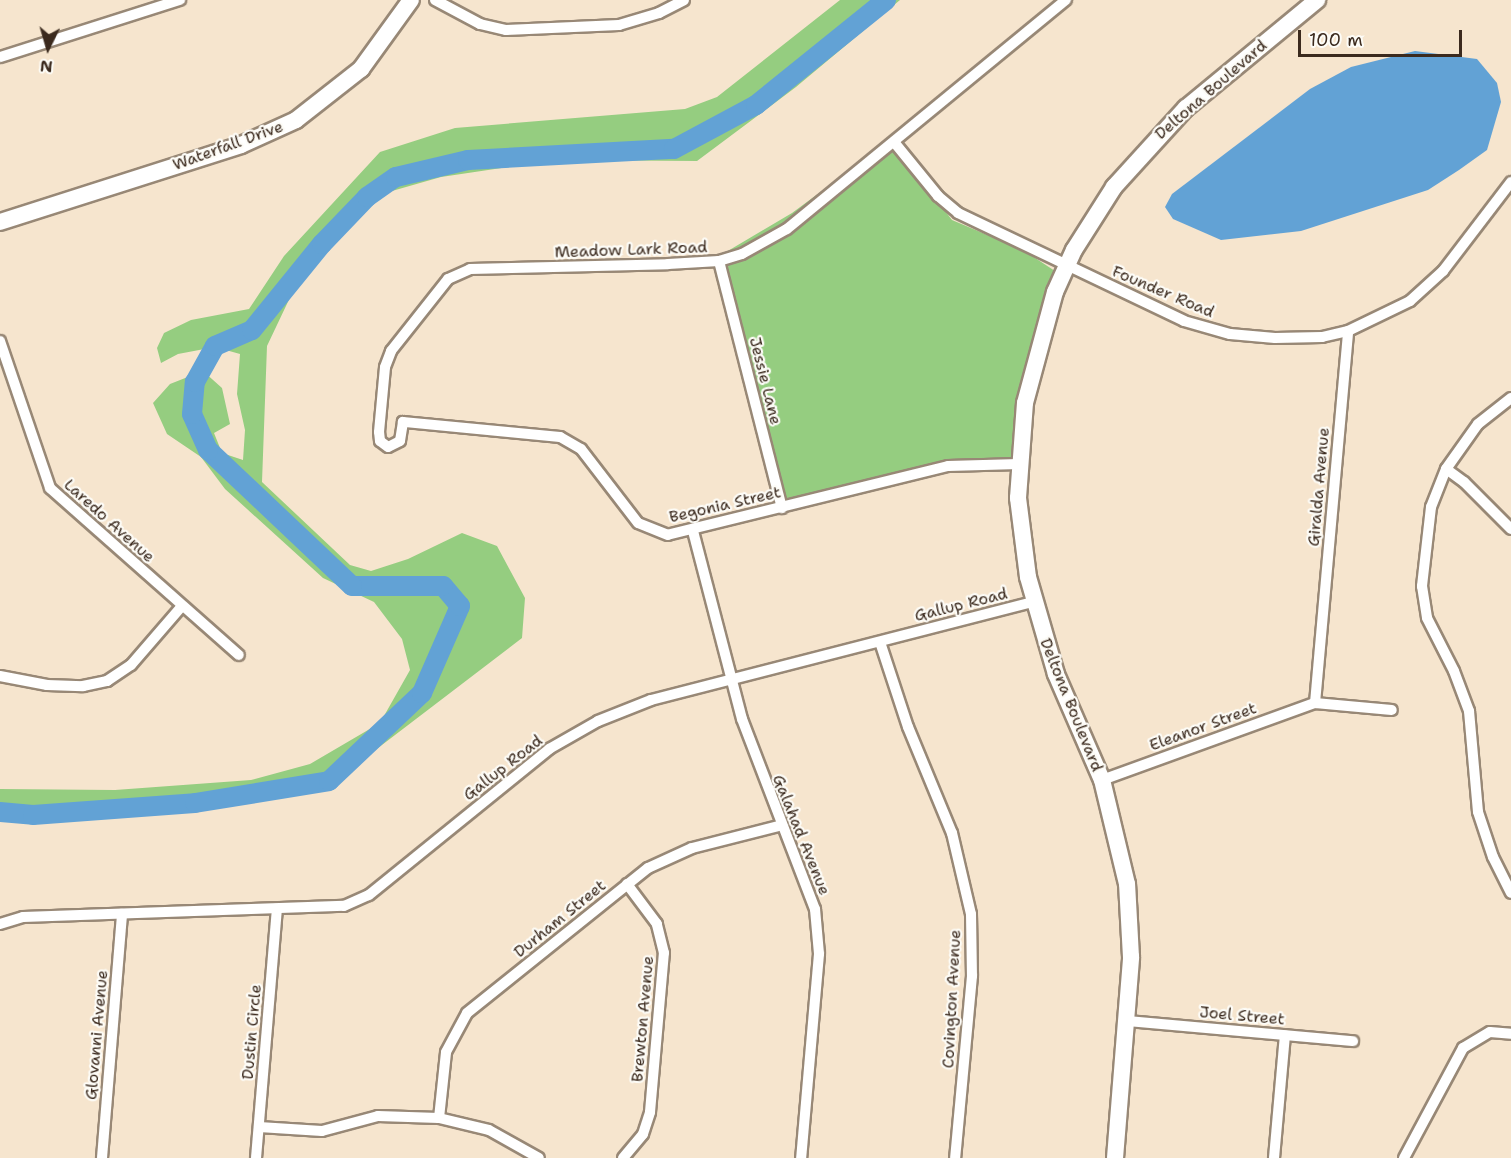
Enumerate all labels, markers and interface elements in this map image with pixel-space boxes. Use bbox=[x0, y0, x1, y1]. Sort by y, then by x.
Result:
north arrow bbox=[18, 18, 78, 78]
scale bar bbox=[1301, 18, 1464, 56]
text: 100 m bbox=[1309, 28, 1363, 52]
street label: Deltona Boulevard bbox=[1151, 36, 1271, 144]
text: N bbox=[39, 55, 54, 77]
street label: Waterfall Drive bbox=[170, 117, 286, 175]
street label: Meadow Lark Road bbox=[554, 238, 708, 262]
street label: Founder Road bbox=[1109, 262, 1217, 322]
street label: Jessie Lane bbox=[745, 335, 785, 427]
street label: Giralda Avenue bbox=[1304, 427, 1334, 547]
street label: Laredo Avenue bbox=[60, 475, 158, 567]
street label: Begonia Street bbox=[667, 483, 783, 527]
street label: Gallup Road bbox=[913, 584, 1009, 626]
street label: Deltona Boulevard bbox=[1035, 636, 1107, 774]
street label: Eleanor Street bbox=[1147, 699, 1259, 755]
street label: Gallup Road bbox=[460, 731, 546, 805]
street label: Galahad Avenue bbox=[768, 772, 834, 898]
street label: Durham Street bbox=[510, 876, 610, 962]
street label: Covington Avenue bbox=[939, 929, 965, 1069]
street label: Brewton Avenue bbox=[628, 955, 658, 1083]
street label: Glovanni Avenue bbox=[82, 969, 112, 1101]
street label: Dustin Circle bbox=[238, 984, 266, 1080]
street label: Joel Street bbox=[1199, 1003, 1285, 1029]

